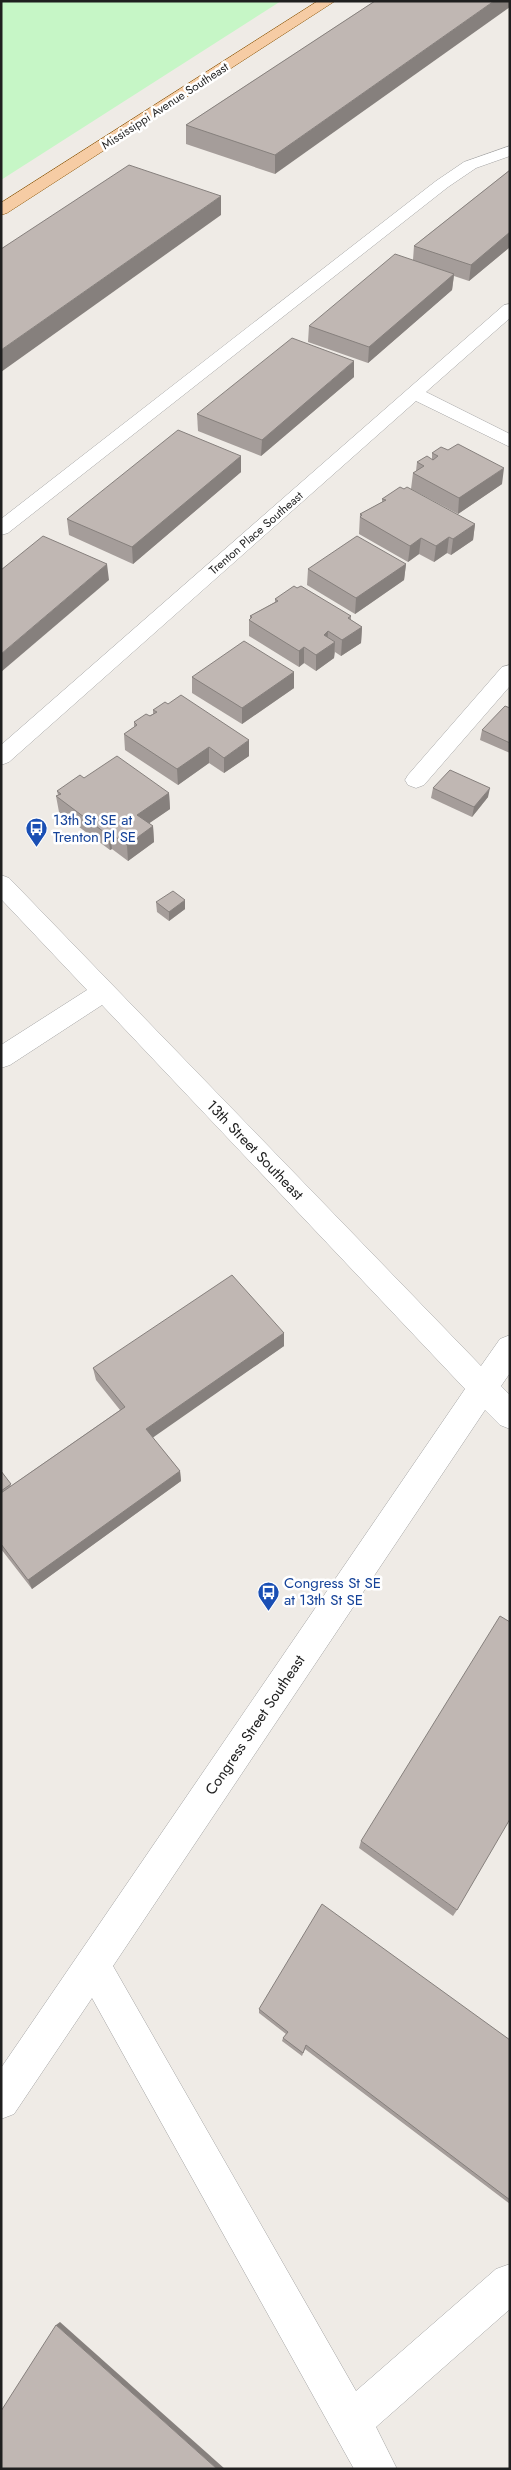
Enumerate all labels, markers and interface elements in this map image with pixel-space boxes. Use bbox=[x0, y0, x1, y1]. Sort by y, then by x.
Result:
street label: Mississippi Avenue Southeast bbox=[98, 58, 232, 154]
street label: Trenton Place Southeast bbox=[205, 487, 307, 579]
place label: 13th St SE at Trenton Pl SE bbox=[53, 809, 136, 848]
bus stop icon: 13th St SE at Trenton Pl SE bbox=[25, 817, 49, 848]
street label: 13th Street Southeast bbox=[201, 1095, 309, 1205]
place label: Congress St SE at 13th St SE bbox=[284, 1572, 381, 1611]
bus stop icon: Congress St SE at 13th St SE bbox=[256, 1580, 280, 1611]
street label: Congress Street Southeast bbox=[200, 1650, 310, 1799]

